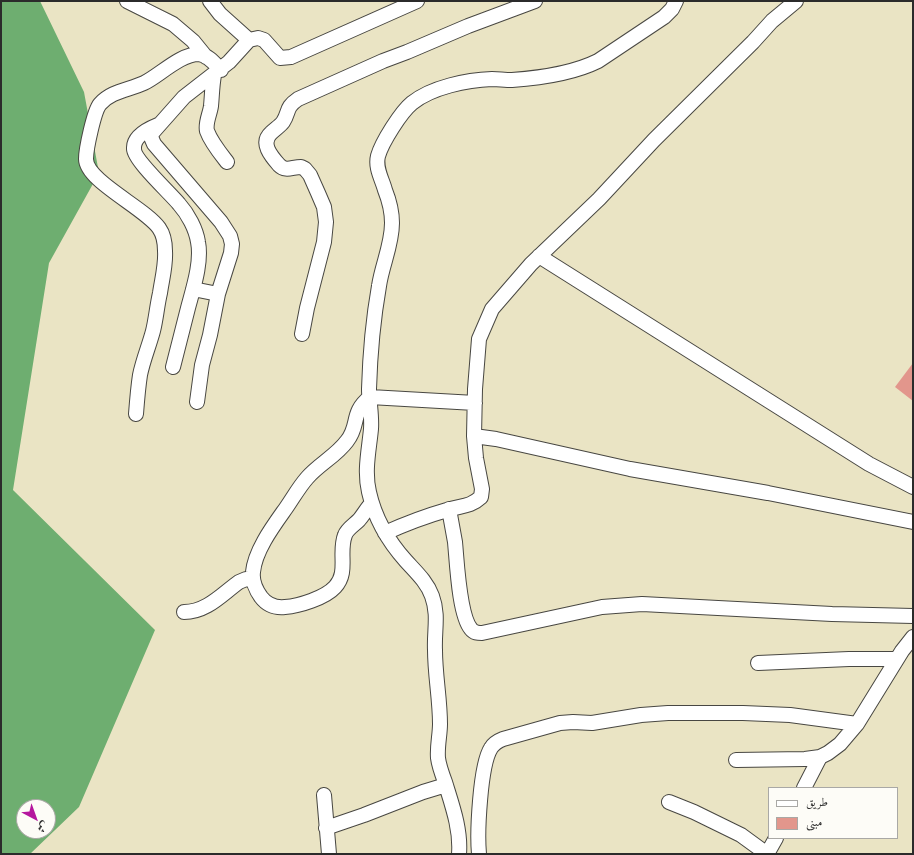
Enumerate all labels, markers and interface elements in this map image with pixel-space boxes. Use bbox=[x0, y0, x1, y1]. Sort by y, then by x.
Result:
legend bbox=[768, 787, 898, 839]
text: طريق bbox=[806, 794, 828, 809]
north arrow bbox=[16, 799, 56, 839]
text: مبنى bbox=[806, 814, 822, 829]
text: ش bbox=[35, 818, 52, 836]

